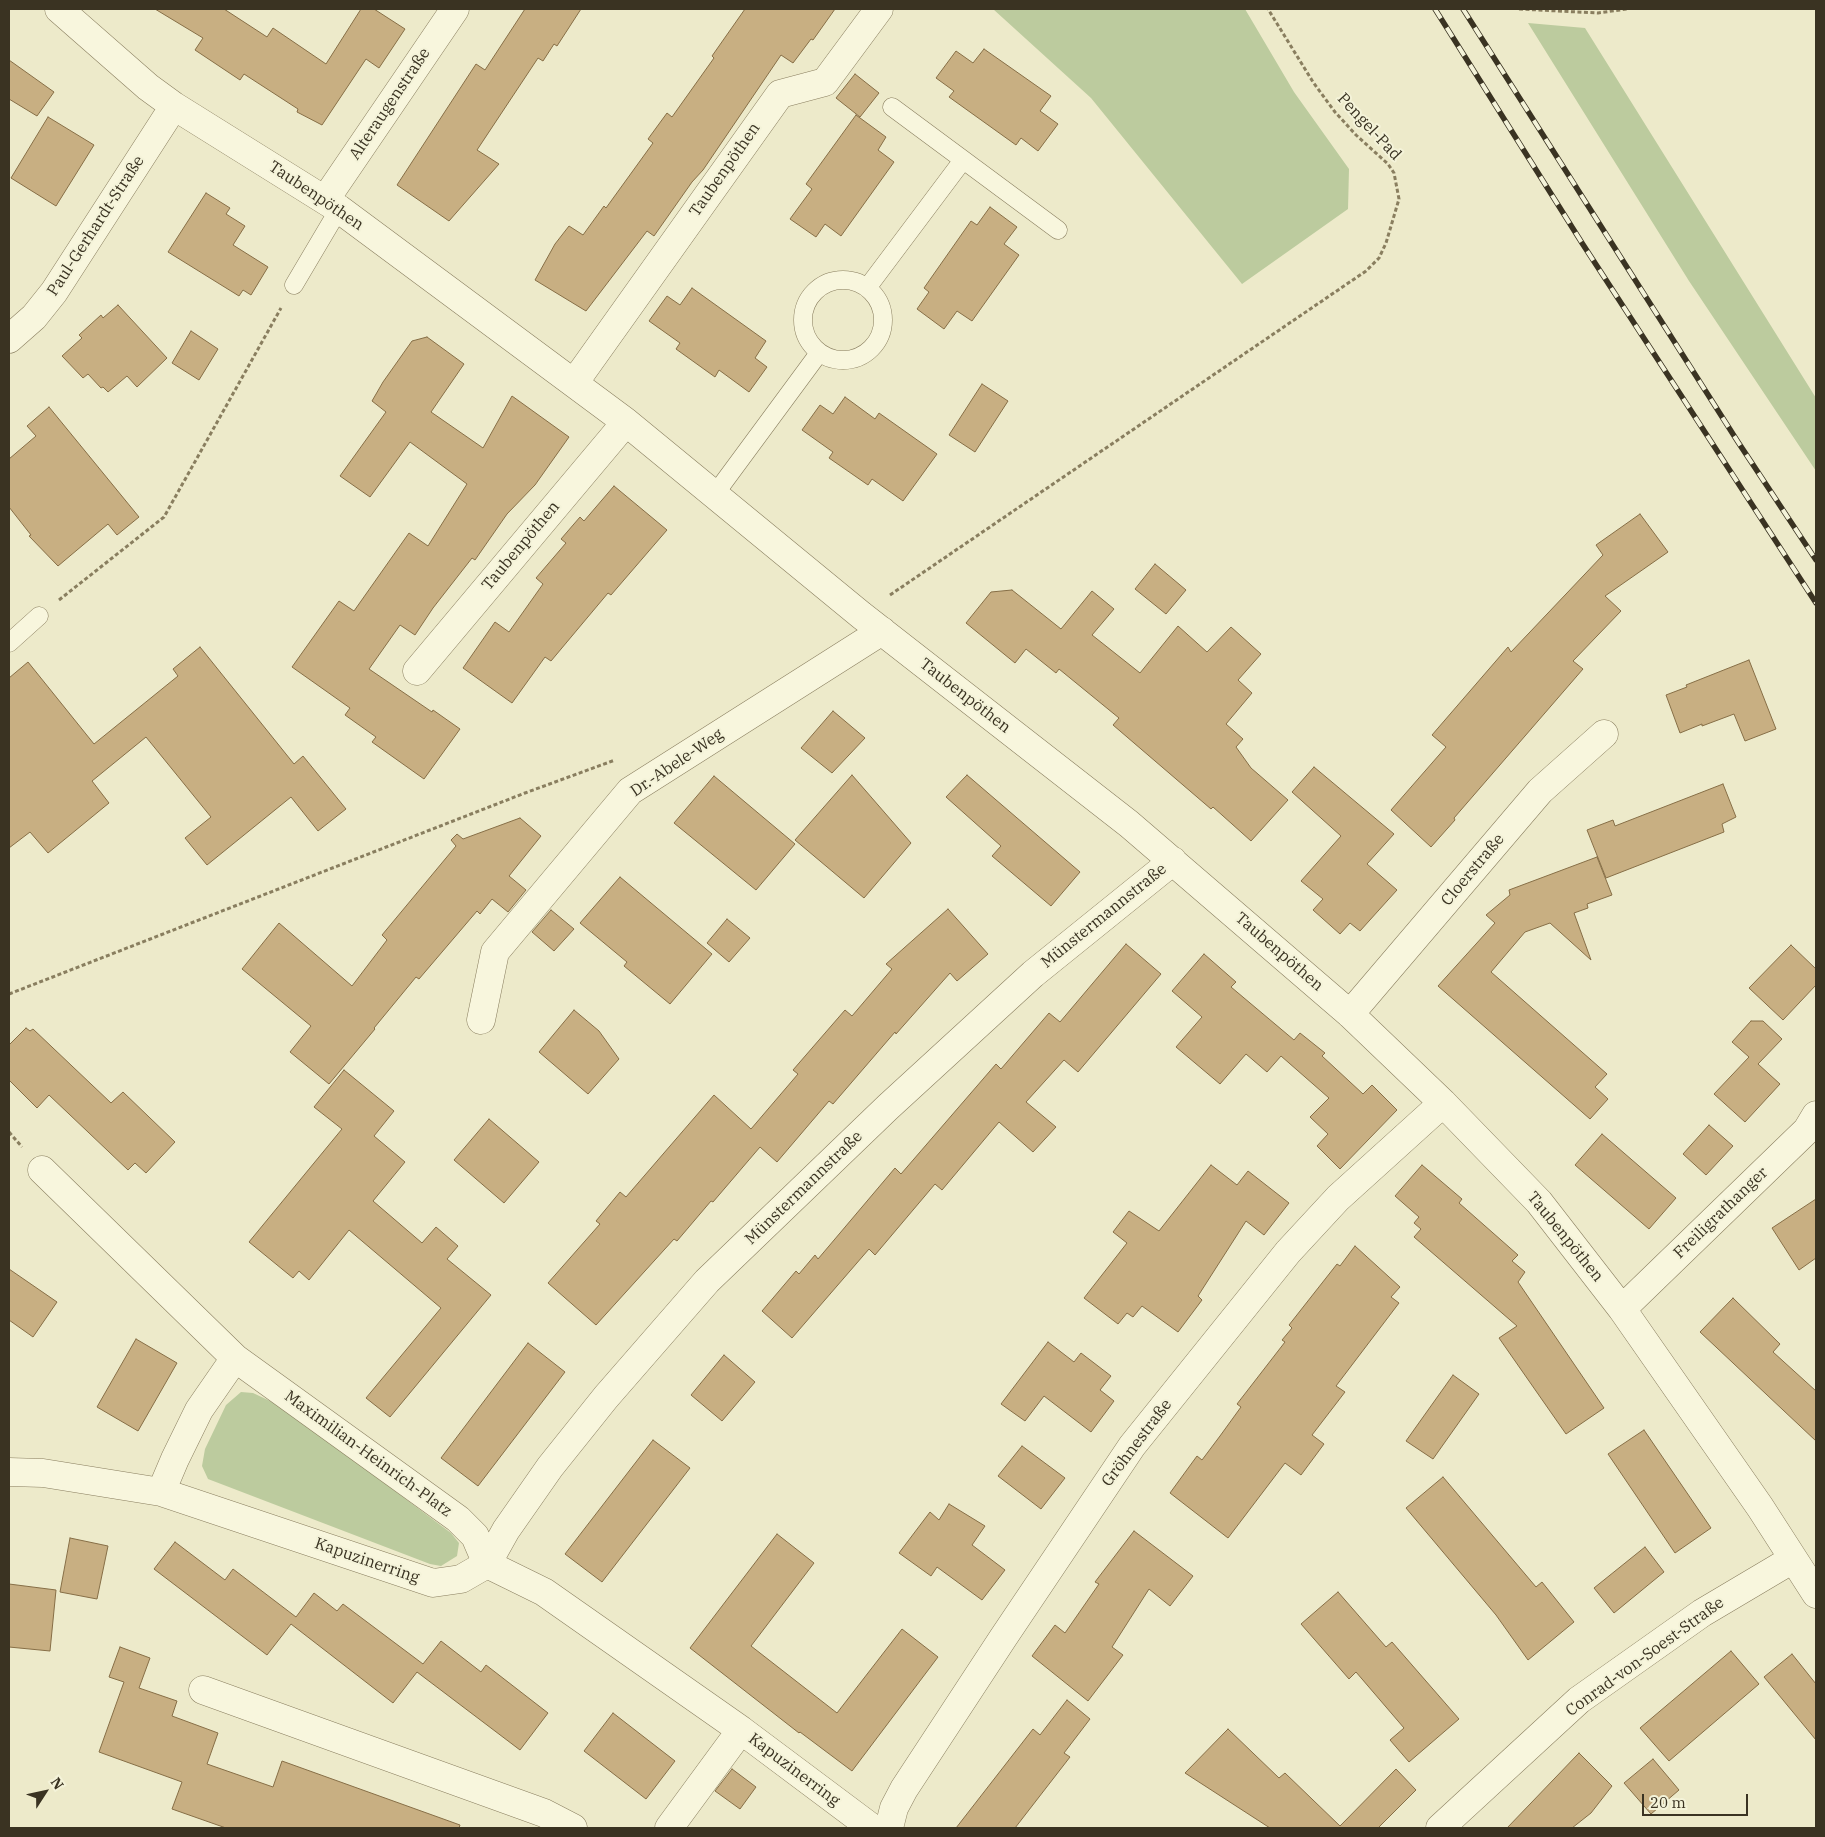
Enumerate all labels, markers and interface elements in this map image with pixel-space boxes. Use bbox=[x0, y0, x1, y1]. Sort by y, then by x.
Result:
street label: Alteraugenstraße bbox=[345, 44, 435, 164]
street label: Pengel-Pad bbox=[1333, 89, 1405, 165]
street label: Taubenpöthen bbox=[686, 119, 764, 221]
street label: Paul-Gerhardt-Straße bbox=[43, 152, 149, 300]
street label: Taubenpöthen bbox=[265, 157, 367, 235]
street label: Taubenpöthen bbox=[478, 498, 564, 594]
street label: Taubenpöthen bbox=[916, 654, 1014, 738]
street label: Dr.-Abele-Weg bbox=[627, 725, 727, 801]
street label: Cloerstraße bbox=[1437, 830, 1509, 910]
street label: Münstermannstraße bbox=[1038, 860, 1170, 972]
street label: Taubenpöthen bbox=[1231, 909, 1327, 995]
street label: Münstermannstraße bbox=[741, 1127, 867, 1249]
street label: Freiligrathanger bbox=[1670, 1163, 1772, 1263]
street label: Taubenpöthen bbox=[1523, 1188, 1607, 1286]
street label: Maximilian-Heinrich-Platz bbox=[281, 1387, 455, 1521]
street label: Gröhnestraße bbox=[1098, 1396, 1176, 1490]
street label: Kapuzinerring bbox=[312, 1534, 422, 1588]
street label: Conrad-von-Soest-Straße bbox=[1562, 1593, 1728, 1721]
street label: Kapuzinerring bbox=[744, 1729, 844, 1811]
north arrow bbox=[20, 1767, 70, 1817]
text: N bbox=[47, 1774, 68, 1793]
scale bar bbox=[1645, 1784, 1751, 1816]
text: 20 m bbox=[1650, 1793, 1686, 1812]

